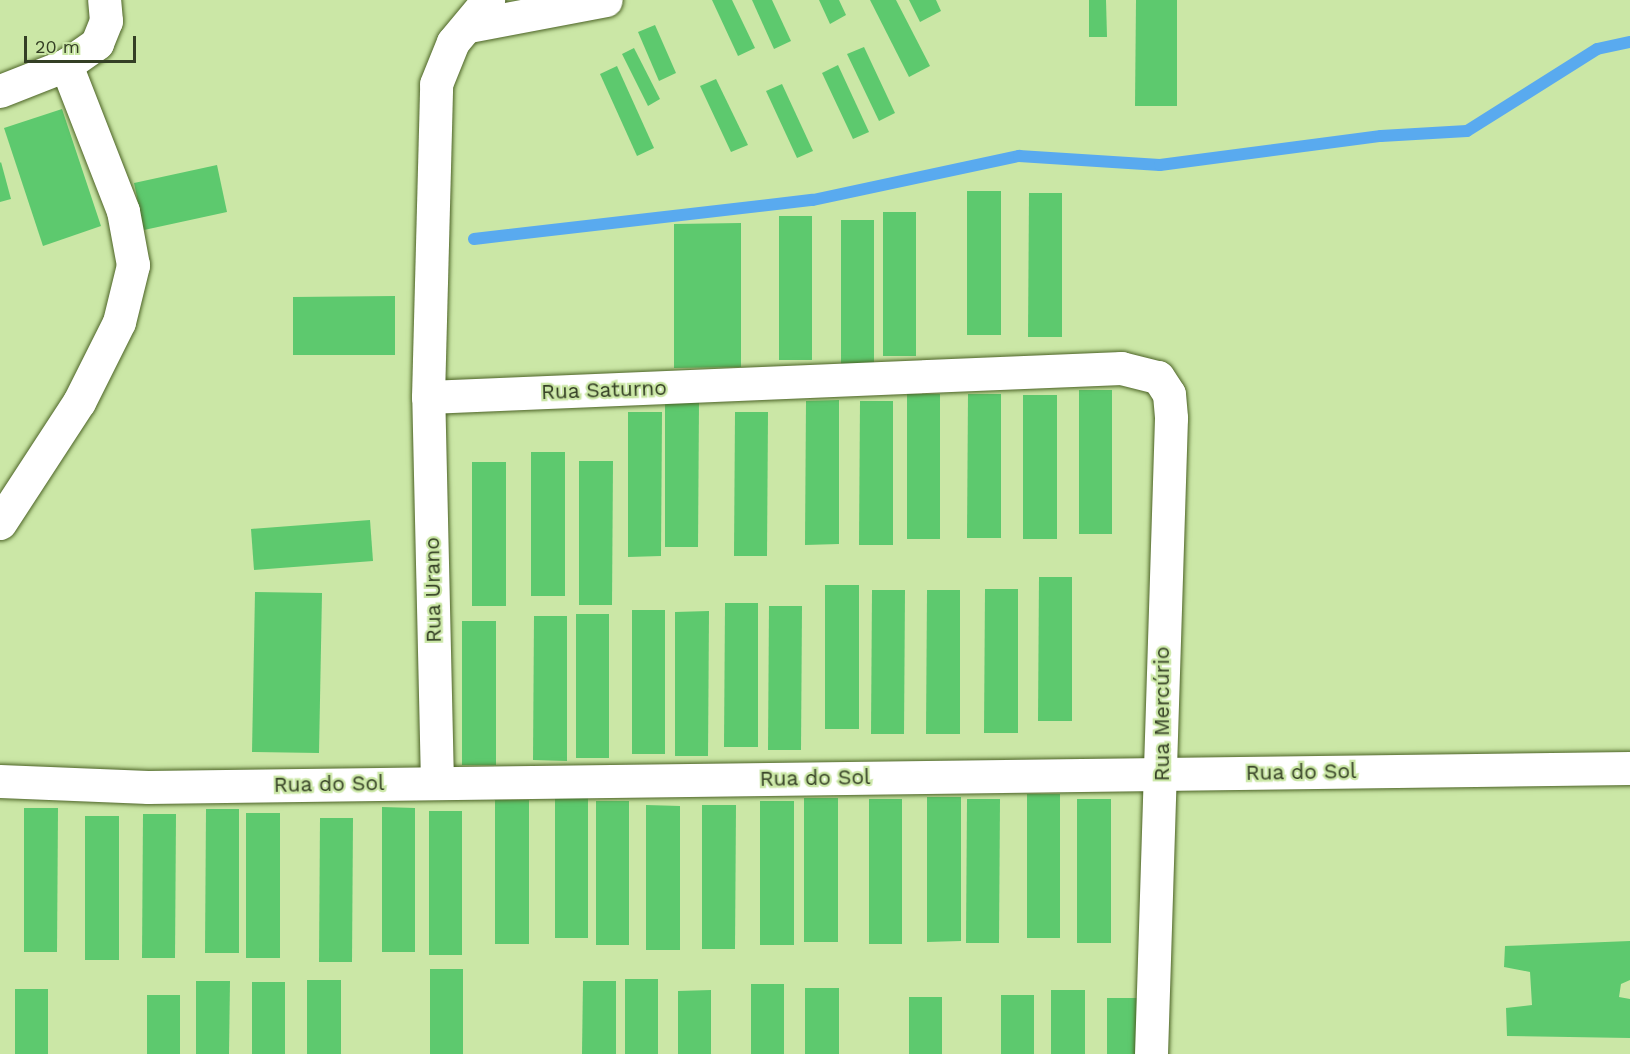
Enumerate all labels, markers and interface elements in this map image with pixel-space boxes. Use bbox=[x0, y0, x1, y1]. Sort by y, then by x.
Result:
scale bar bbox=[27, 24, 140, 62]
text: 20 m bbox=[35, 36, 80, 57]
street label: Rua Saturno bbox=[540, 375, 668, 405]
street label: Rua Urano bbox=[419, 537, 447, 643]
street label: Rua Mercúrio bbox=[1149, 646, 1175, 782]
street label: Rua do Sol bbox=[1245, 758, 1357, 786]
street label: Rua do Sol bbox=[759, 764, 871, 792]
street label: Rua do Sol bbox=[273, 770, 385, 798]

